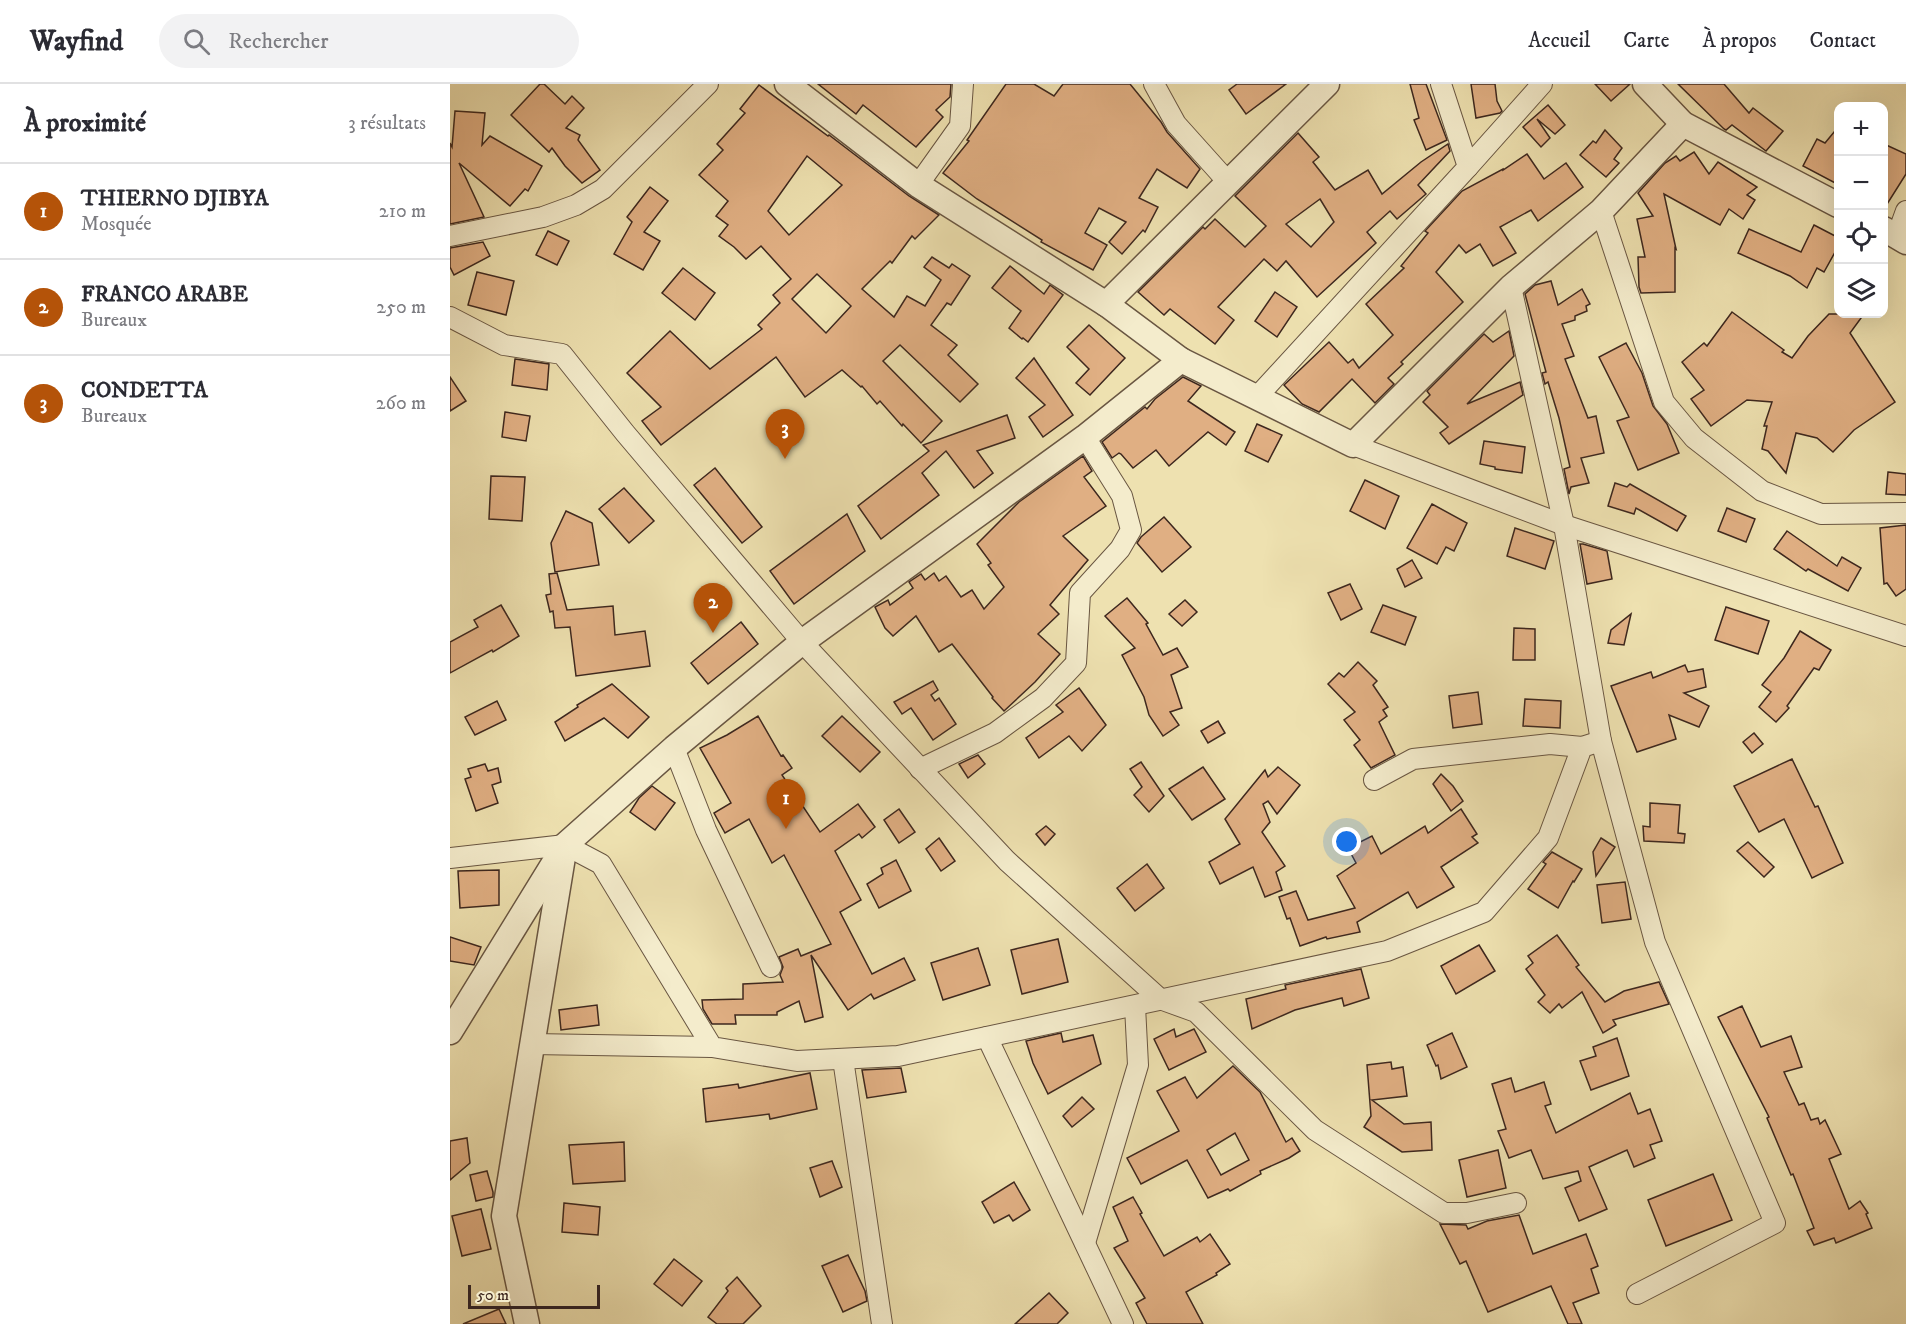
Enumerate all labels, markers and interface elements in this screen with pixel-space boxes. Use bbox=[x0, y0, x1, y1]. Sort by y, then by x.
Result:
search box bbox=[159, 14, 579, 68]
text: Wayfind bbox=[30, 24, 123, 59]
icon: search bbox=[180, 25, 213, 58]
text: Rechercher bbox=[228, 28, 328, 55]
text: Accueil bbox=[1528, 28, 1590, 54]
text: Carte bbox=[1623, 28, 1669, 54]
text: À propos bbox=[1702, 28, 1777, 54]
text: Contact bbox=[1810, 28, 1876, 54]
map controls bbox=[1834, 102, 1888, 318]
button: + bbox=[1834, 102, 1888, 156]
text: À proximité bbox=[24, 107, 146, 140]
text: 3 résultats bbox=[348, 111, 426, 136]
button: − bbox=[1834, 156, 1888, 210]
text: THIERNO DJIBYA bbox=[81, 185, 269, 212]
text: 1 bbox=[40, 199, 47, 224]
text: 210 m bbox=[379, 199, 426, 224]
button: locate bbox=[1834, 210, 1888, 264]
text: Mosquée bbox=[81, 212, 152, 237]
button: layers bbox=[1834, 264, 1888, 318]
text: FRANCO ARABE bbox=[81, 281, 248, 308]
text: 2 bbox=[39, 295, 48, 320]
text: 250 m bbox=[376, 295, 426, 320]
text: Bureaux bbox=[81, 308, 147, 333]
text: CONDETTA bbox=[81, 377, 208, 404]
text: 3 bbox=[40, 391, 47, 416]
text: 260 m bbox=[376, 391, 426, 416]
text: Bureaux bbox=[81, 404, 147, 429]
pin: 3 bbox=[766, 410, 804, 459]
pin: 2 bbox=[694, 584, 732, 633]
pin: 1 bbox=[766, 780, 806, 829]
your location bbox=[1332, 827, 1361, 856]
scale bar bbox=[468, 1282, 600, 1310]
text: 50 m bbox=[477, 1285, 509, 1305]

